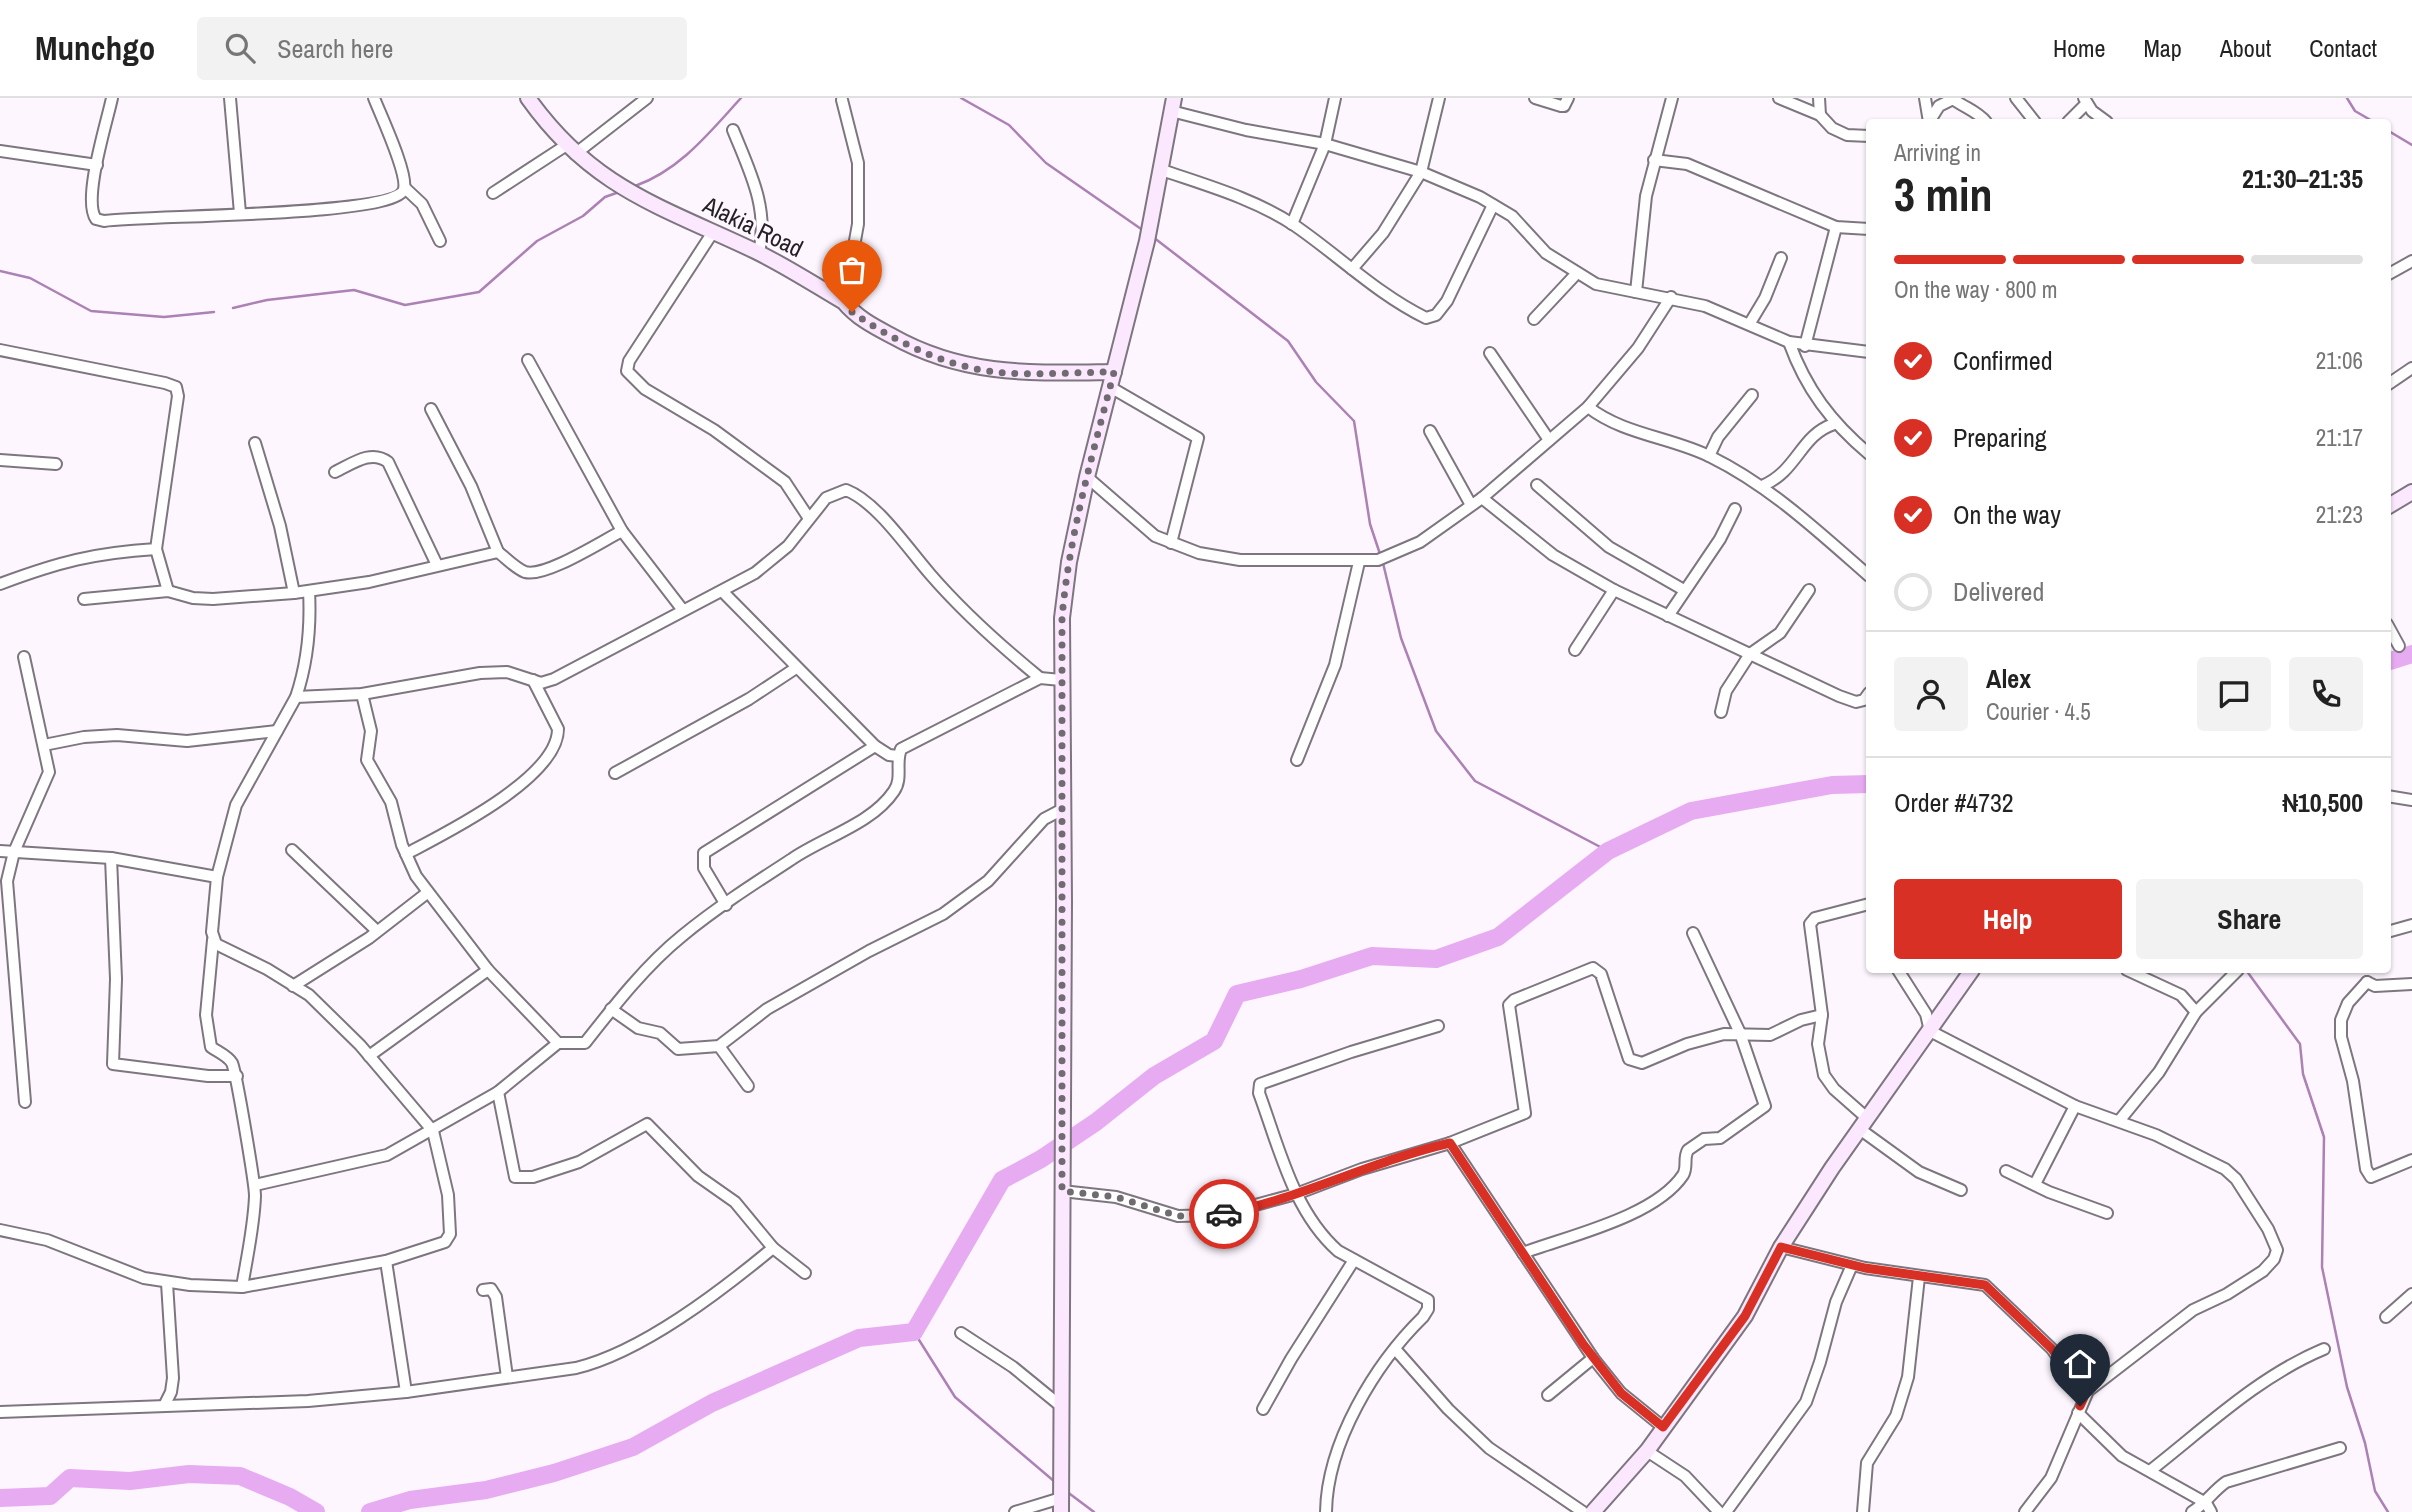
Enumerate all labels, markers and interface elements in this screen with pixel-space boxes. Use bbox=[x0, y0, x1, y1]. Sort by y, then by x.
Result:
search box bbox=[197, 17, 687, 80]
text: Munchgo bbox=[35, 26, 155, 70]
icon: search bbox=[221, 29, 259, 67]
text: Search here bbox=[277, 31, 393, 66]
text: Home bbox=[2053, 32, 2105, 64]
text: Map bbox=[2143, 32, 2182, 64]
text: About bbox=[2220, 32, 2271, 64]
text: Contact bbox=[2309, 32, 2377, 64]
text: Arriving in bbox=[1894, 137, 1981, 168]
text: 21:30–21:35 bbox=[2242, 161, 2363, 196]
text: 3 min bbox=[1894, 163, 1993, 225]
street label: Alakia Road bbox=[697, 188, 809, 264]
pin bbox=[822, 240, 882, 312]
icon: bag bbox=[833, 251, 871, 289]
text: On the way · 800 m bbox=[1894, 274, 2058, 305]
icon: check bbox=[1894, 342, 1932, 380]
text: Confirmed bbox=[1953, 343, 2053, 378]
text: 21:06 bbox=[2316, 345, 2363, 376]
icon: check bbox=[1894, 419, 1932, 457]
text: Preparing bbox=[1953, 420, 2047, 455]
text: 21:17 bbox=[2316, 422, 2363, 453]
icon: check bbox=[1894, 496, 1932, 534]
text: On the way bbox=[1953, 497, 2061, 532]
text: 21:23 bbox=[2316, 499, 2363, 530]
text: Delivered bbox=[1953, 574, 2044, 609]
button: person bbox=[1894, 657, 1968, 731]
button: chat bbox=[2197, 657, 2271, 731]
button: phone bbox=[2289, 657, 2363, 731]
text: Alex bbox=[1986, 661, 2031, 696]
text: Courier · 4.5 bbox=[1986, 696, 2091, 727]
text: Order #4732 bbox=[1894, 785, 2014, 820]
text: ₦10,500 bbox=[2282, 785, 2363, 820]
button: Help bbox=[1894, 879, 2122, 959]
button: Share bbox=[2136, 879, 2363, 959]
courier bbox=[1189, 1179, 1259, 1249]
icon: car bbox=[1205, 1195, 1243, 1233]
pin bbox=[2050, 1334, 2110, 1406]
icon: home bbox=[2061, 1345, 2099, 1383]

